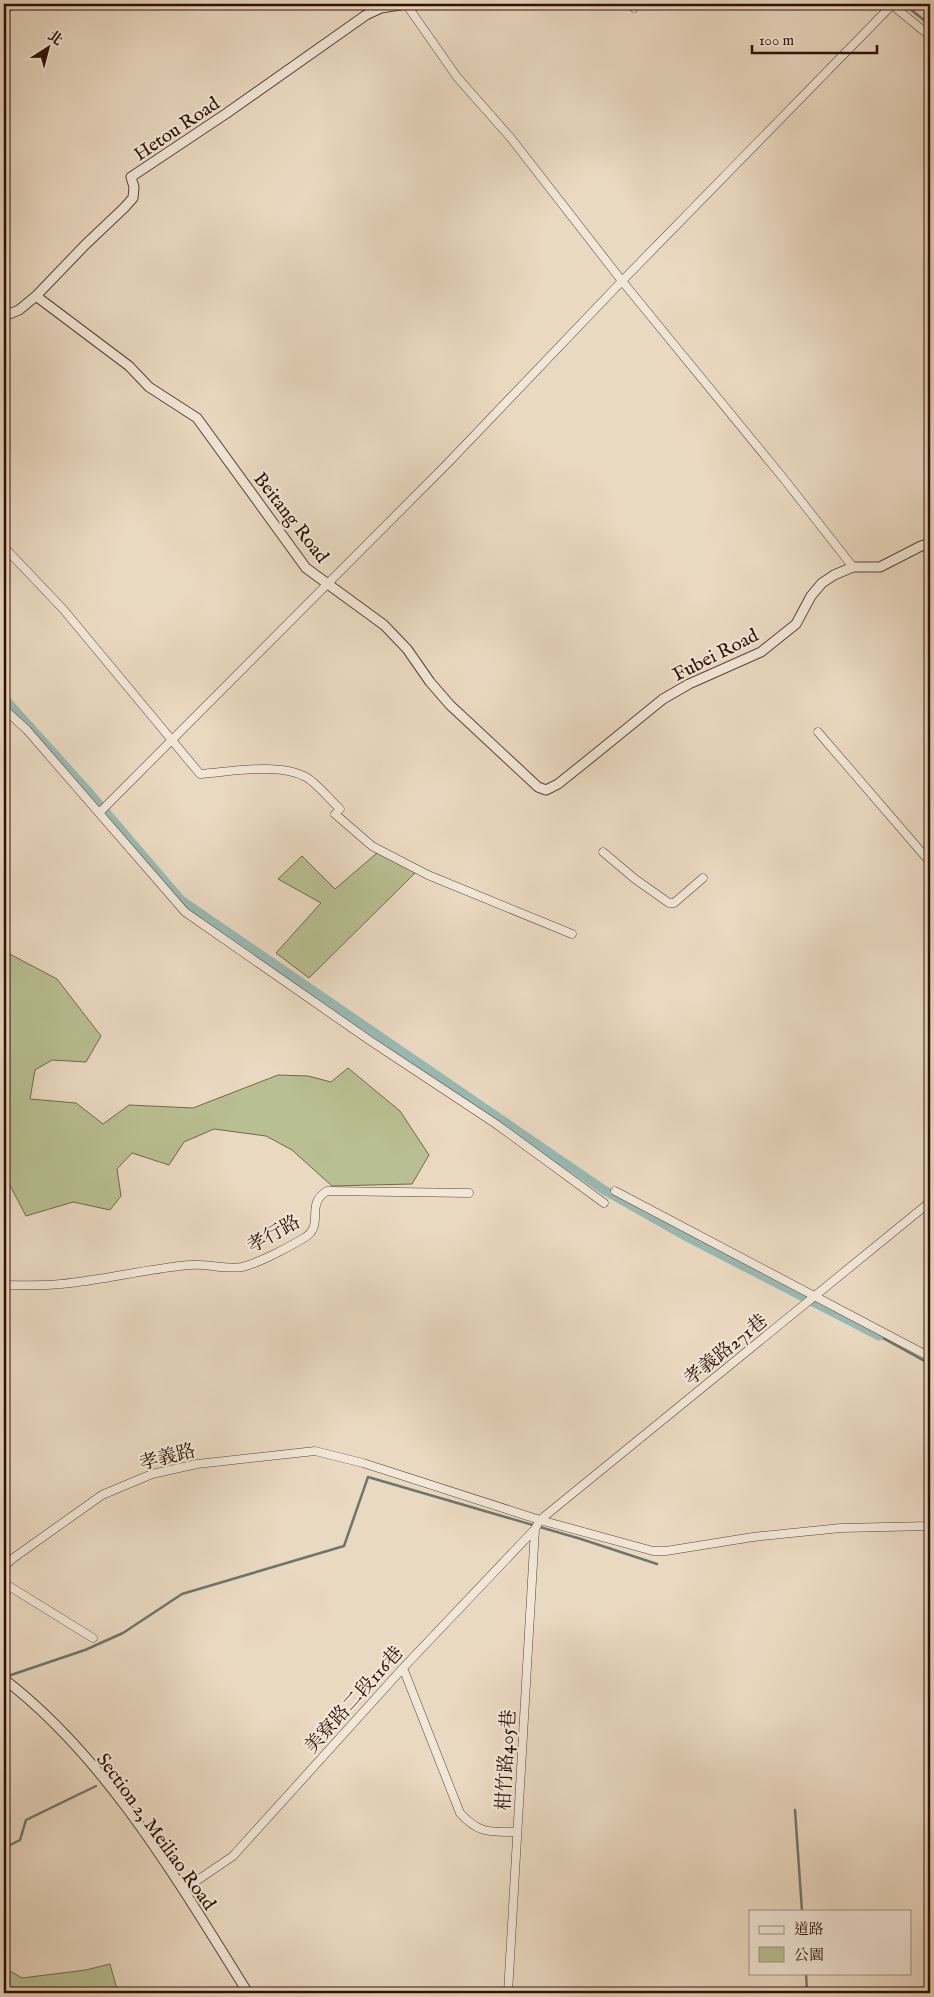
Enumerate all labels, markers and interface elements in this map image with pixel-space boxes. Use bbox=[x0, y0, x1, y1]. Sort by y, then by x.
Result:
north arrow bbox=[22, 22, 72, 72]
scale bar bbox=[752, 22, 876, 54]
text: 北 bbox=[44, 27, 66, 50]
text: 100 m bbox=[759, 31, 795, 50]
street label: Hetou Road bbox=[130, 92, 225, 167]
street label: Beitang Road bbox=[248, 468, 334, 569]
street label: Fubei Road bbox=[669, 624, 763, 688]
street label: 孝行路 bbox=[243, 1210, 305, 1259]
street label: 孝義路271巷 bbox=[680, 1310, 773, 1392]
street label: 孝義路 bbox=[137, 1439, 198, 1476]
street label: 美寮路二段116巷 bbox=[300, 1642, 409, 1759]
street label: 柑竹路405巷 bbox=[492, 1709, 522, 1811]
street label: Section 2, Meiliao Road bbox=[90, 1749, 221, 1916]
legend bbox=[749, 1910, 912, 1974]
text: 道路 bbox=[794, 1920, 824, 1939]
text: 公園 bbox=[794, 1946, 824, 1965]

